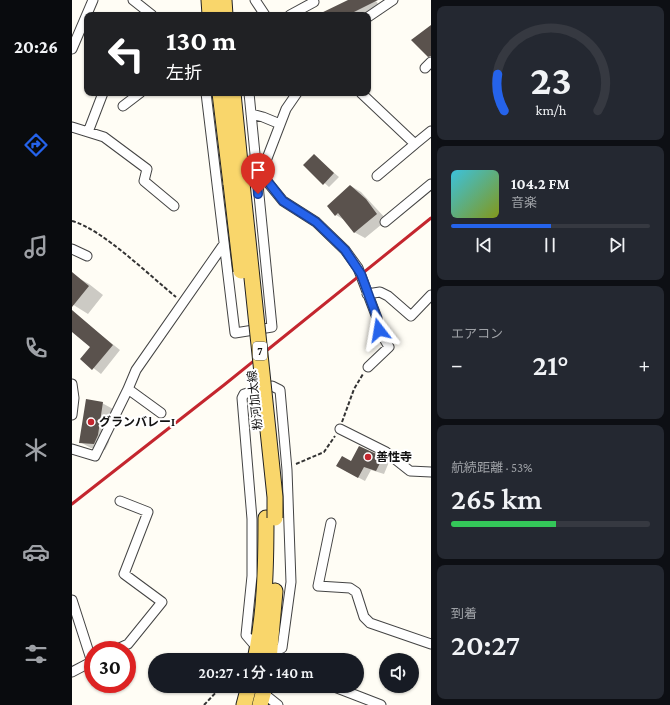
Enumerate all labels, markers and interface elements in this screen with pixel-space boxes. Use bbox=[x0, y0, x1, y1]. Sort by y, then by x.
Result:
text: 130 m bbox=[166, 25, 236, 56]
icon: left bbox=[100, 28, 152, 80]
text: 20:26 bbox=[14, 37, 58, 57]
text: 23 bbox=[530, 57, 571, 103]
text: 左折 bbox=[166, 63, 202, 83]
text: km/h bbox=[535, 101, 566, 117]
icon: directions bbox=[22, 131, 50, 159]
pin bbox=[241, 153, 275, 194]
icon: arrive bbox=[247, 159, 269, 181]
text: 104.2 FM bbox=[511, 176, 569, 192]
text: 音楽 bbox=[511, 195, 537, 210]
icon: music bbox=[22, 233, 50, 261]
icon: previous bbox=[473, 234, 495, 256]
icon: pause bbox=[539, 234, 561, 256]
icon: next bbox=[606, 234, 628, 256]
position arrow bbox=[358, 309, 400, 351]
text: エアコン bbox=[451, 326, 503, 341]
icon: phone bbox=[22, 334, 50, 362]
road number: 7 bbox=[253, 342, 267, 360]
text: 21° bbox=[532, 348, 569, 381]
text: − bbox=[451, 352, 463, 377]
text: + bbox=[638, 352, 650, 377]
street label: 粉河加太線 bbox=[245, 369, 265, 431]
place label: グランバレーI bbox=[99, 415, 175, 429]
marker: グランバレーI bbox=[86, 417, 96, 427]
icon: climate bbox=[22, 436, 50, 464]
place label: 善性寺 bbox=[376, 450, 412, 464]
marker: 善性寺 bbox=[363, 452, 373, 462]
text: 航続距離 · 53% bbox=[451, 460, 533, 475]
text: 265 km bbox=[451, 482, 542, 515]
icon: car bbox=[22, 538, 50, 566]
text: 到着 bbox=[451, 606, 477, 621]
text: 20:27 bbox=[451, 628, 520, 661]
icon: filters bbox=[22, 640, 50, 668]
speed limit sign: 30 bbox=[84, 641, 136, 693]
map controls bbox=[379, 653, 419, 693]
button: sound bbox=[379, 653, 419, 693]
text: 20:27 · 1 分 · 140 m bbox=[199, 665, 313, 681]

